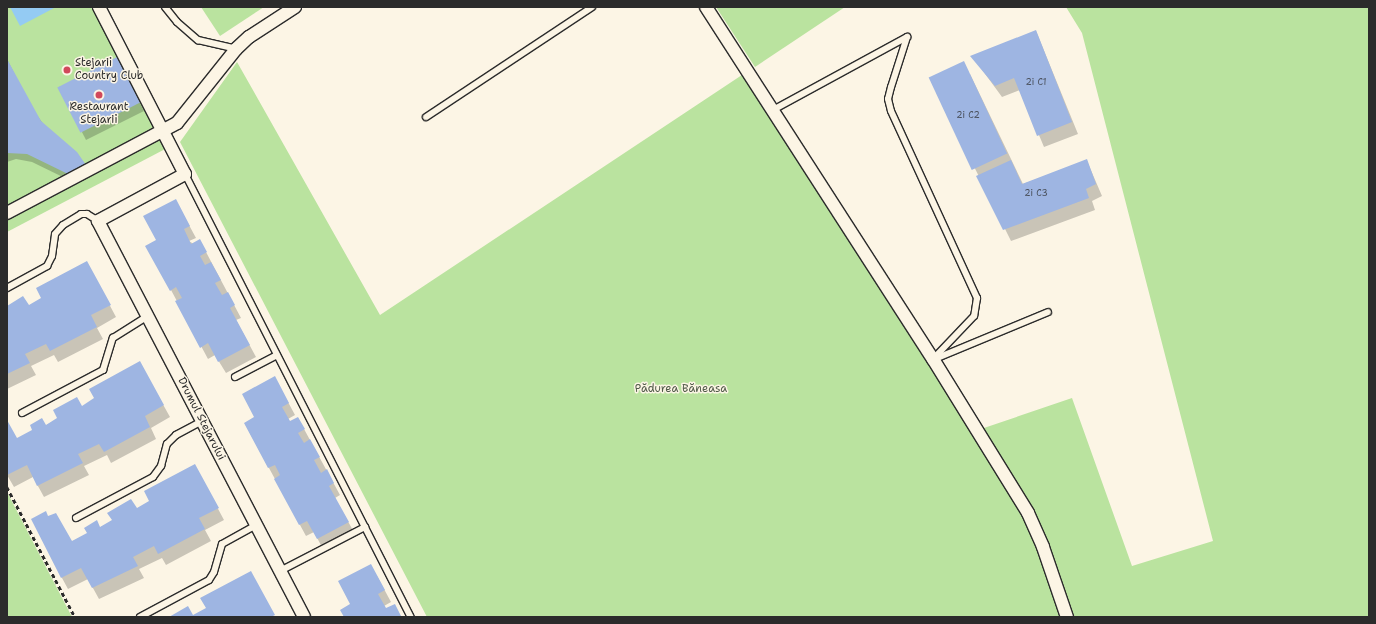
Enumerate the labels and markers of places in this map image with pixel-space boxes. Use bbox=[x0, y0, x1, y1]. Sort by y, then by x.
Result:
place label: Stejarii Country Club bbox=[75, 57, 143, 83]
marker: Stejarii Country Club bbox=[62, 65, 72, 75]
marker: Restaurant Stejarii bbox=[94, 90, 104, 100]
place label: Restaurant Stejarii bbox=[70, 101, 128, 127]

